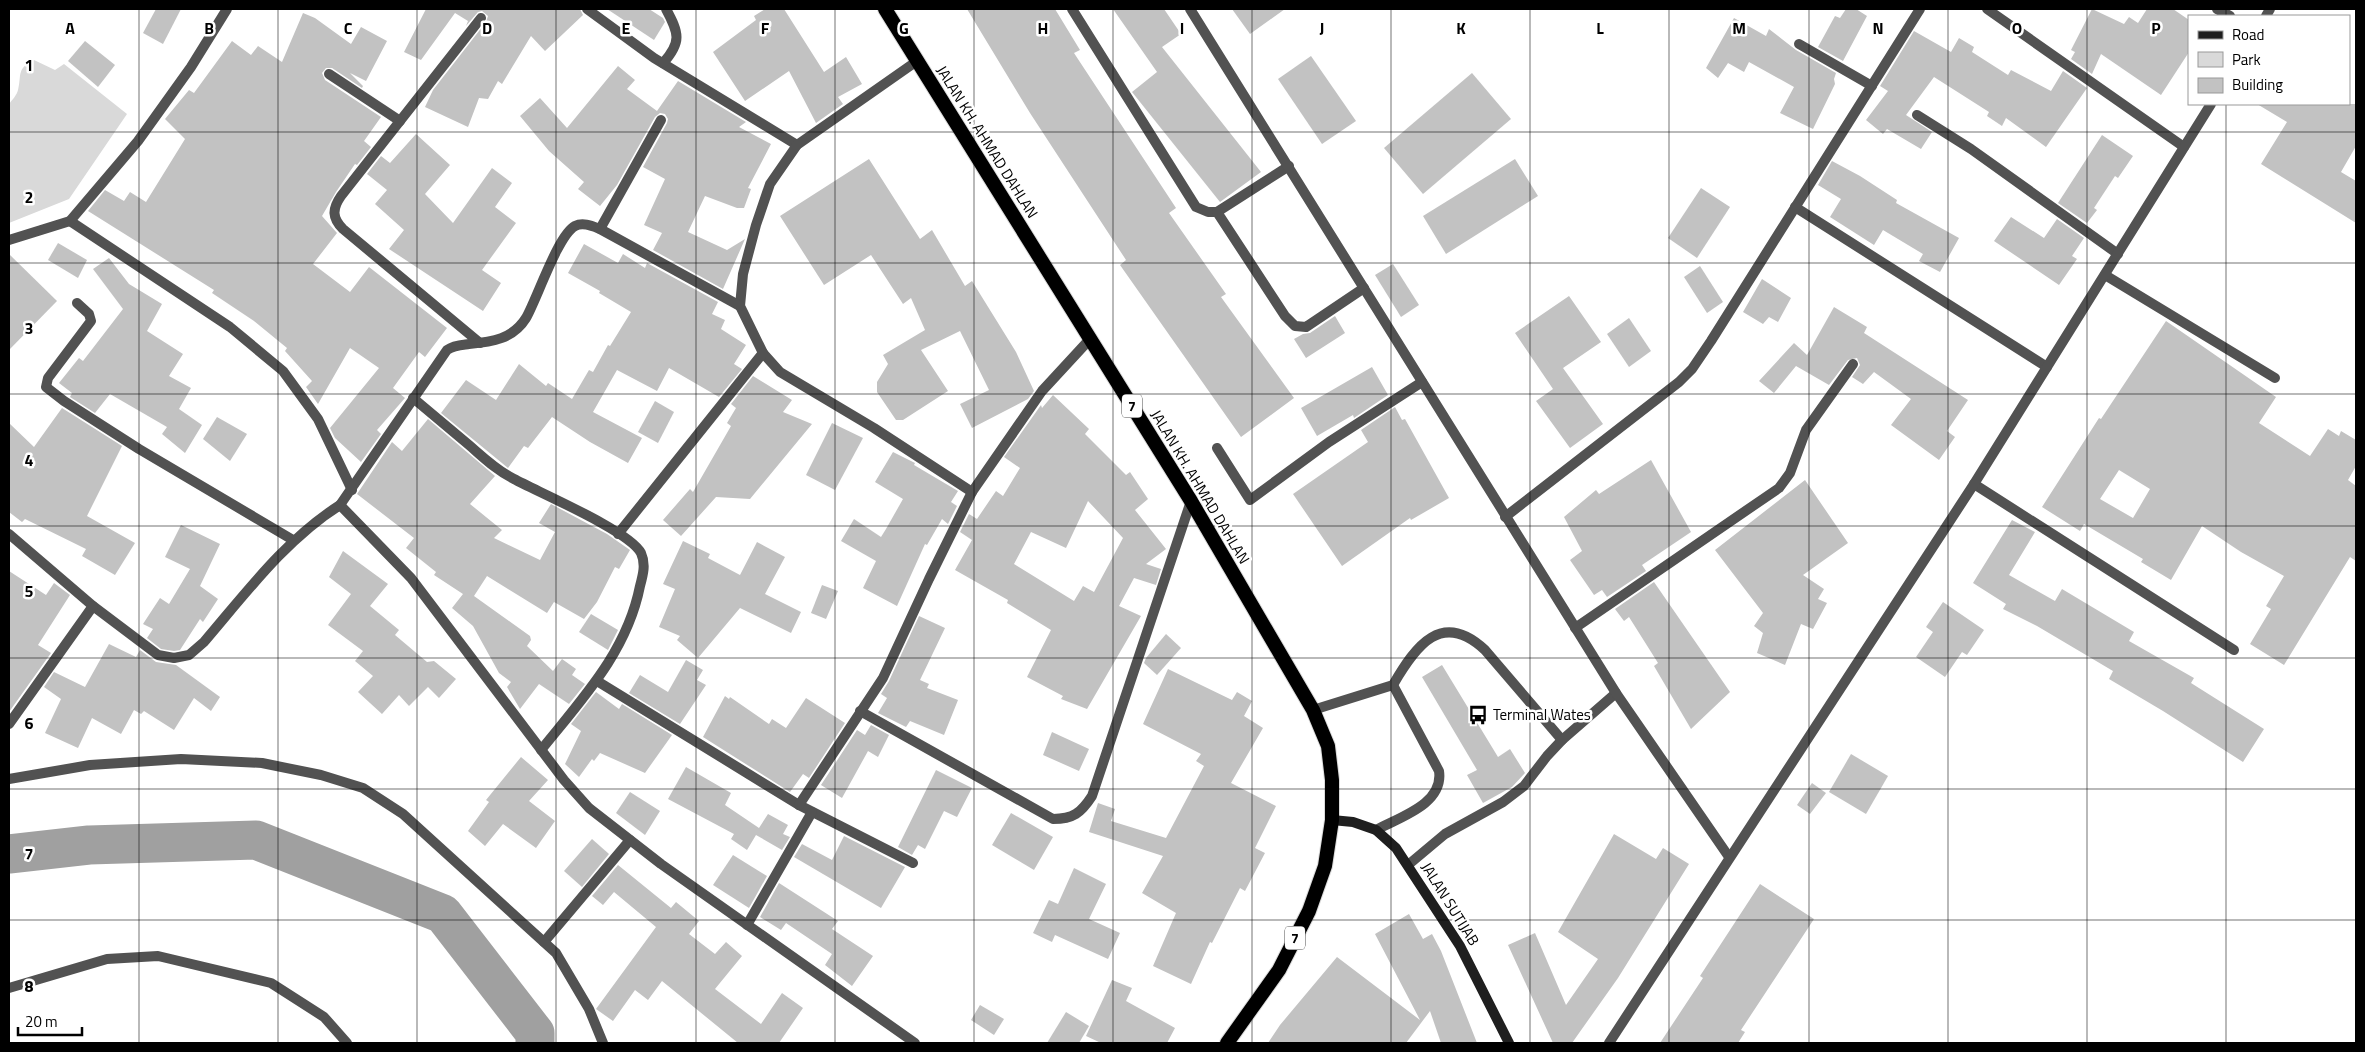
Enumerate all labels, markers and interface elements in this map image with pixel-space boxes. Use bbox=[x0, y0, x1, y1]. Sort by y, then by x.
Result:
legend bbox=[2188, 15, 2350, 105]
text: A bbox=[65, 16, 75, 40]
text: B bbox=[204, 16, 214, 40]
text: C bbox=[344, 16, 353, 40]
text: D bbox=[482, 16, 492, 40]
text: E bbox=[622, 16, 631, 40]
text: F bbox=[761, 16, 770, 40]
text: G bbox=[899, 16, 909, 40]
text: H bbox=[1038, 16, 1048, 40]
text: I bbox=[1180, 16, 1184, 40]
text: J bbox=[1320, 16, 1324, 40]
text: K bbox=[1456, 16, 1466, 40]
text: L bbox=[1596, 16, 1604, 40]
text: M bbox=[1732, 16, 1746, 40]
text: N bbox=[1872, 16, 1884, 40]
text: O bbox=[2012, 16, 2022, 40]
text: P bbox=[2151, 16, 2161, 40]
text: Road bbox=[2232, 23, 2264, 46]
text: Park bbox=[2232, 48, 2261, 71]
text: 1 bbox=[25, 53, 33, 77]
street label: JALAN KH. AHMAD DAHLAN bbox=[931, 61, 1044, 223]
text: Building bbox=[2232, 73, 2283, 96]
text: 2 bbox=[25, 185, 33, 209]
text: 3 bbox=[25, 316, 33, 340]
road number: 7 bbox=[1122, 394, 1142, 418]
street label: JALAN KH. AHMAD DAHLAN bbox=[1145, 405, 1256, 568]
text: 4 bbox=[25, 448, 34, 472]
text: 5 bbox=[25, 579, 34, 603]
place label: Terminal Wates bbox=[1493, 703, 1591, 726]
bus stop icon: Terminal Wates bbox=[1467, 704, 1489, 726]
text: 6 bbox=[25, 711, 34, 735]
text: 7 bbox=[25, 842, 33, 866]
street label: JALAN SUTIJAB bbox=[1416, 858, 1485, 950]
road number: 7 bbox=[1285, 926, 1305, 950]
text: 8 bbox=[25, 974, 34, 998]
scale bar bbox=[18, 1004, 81, 1036]
text: 20 m bbox=[25, 1010, 58, 1033]

